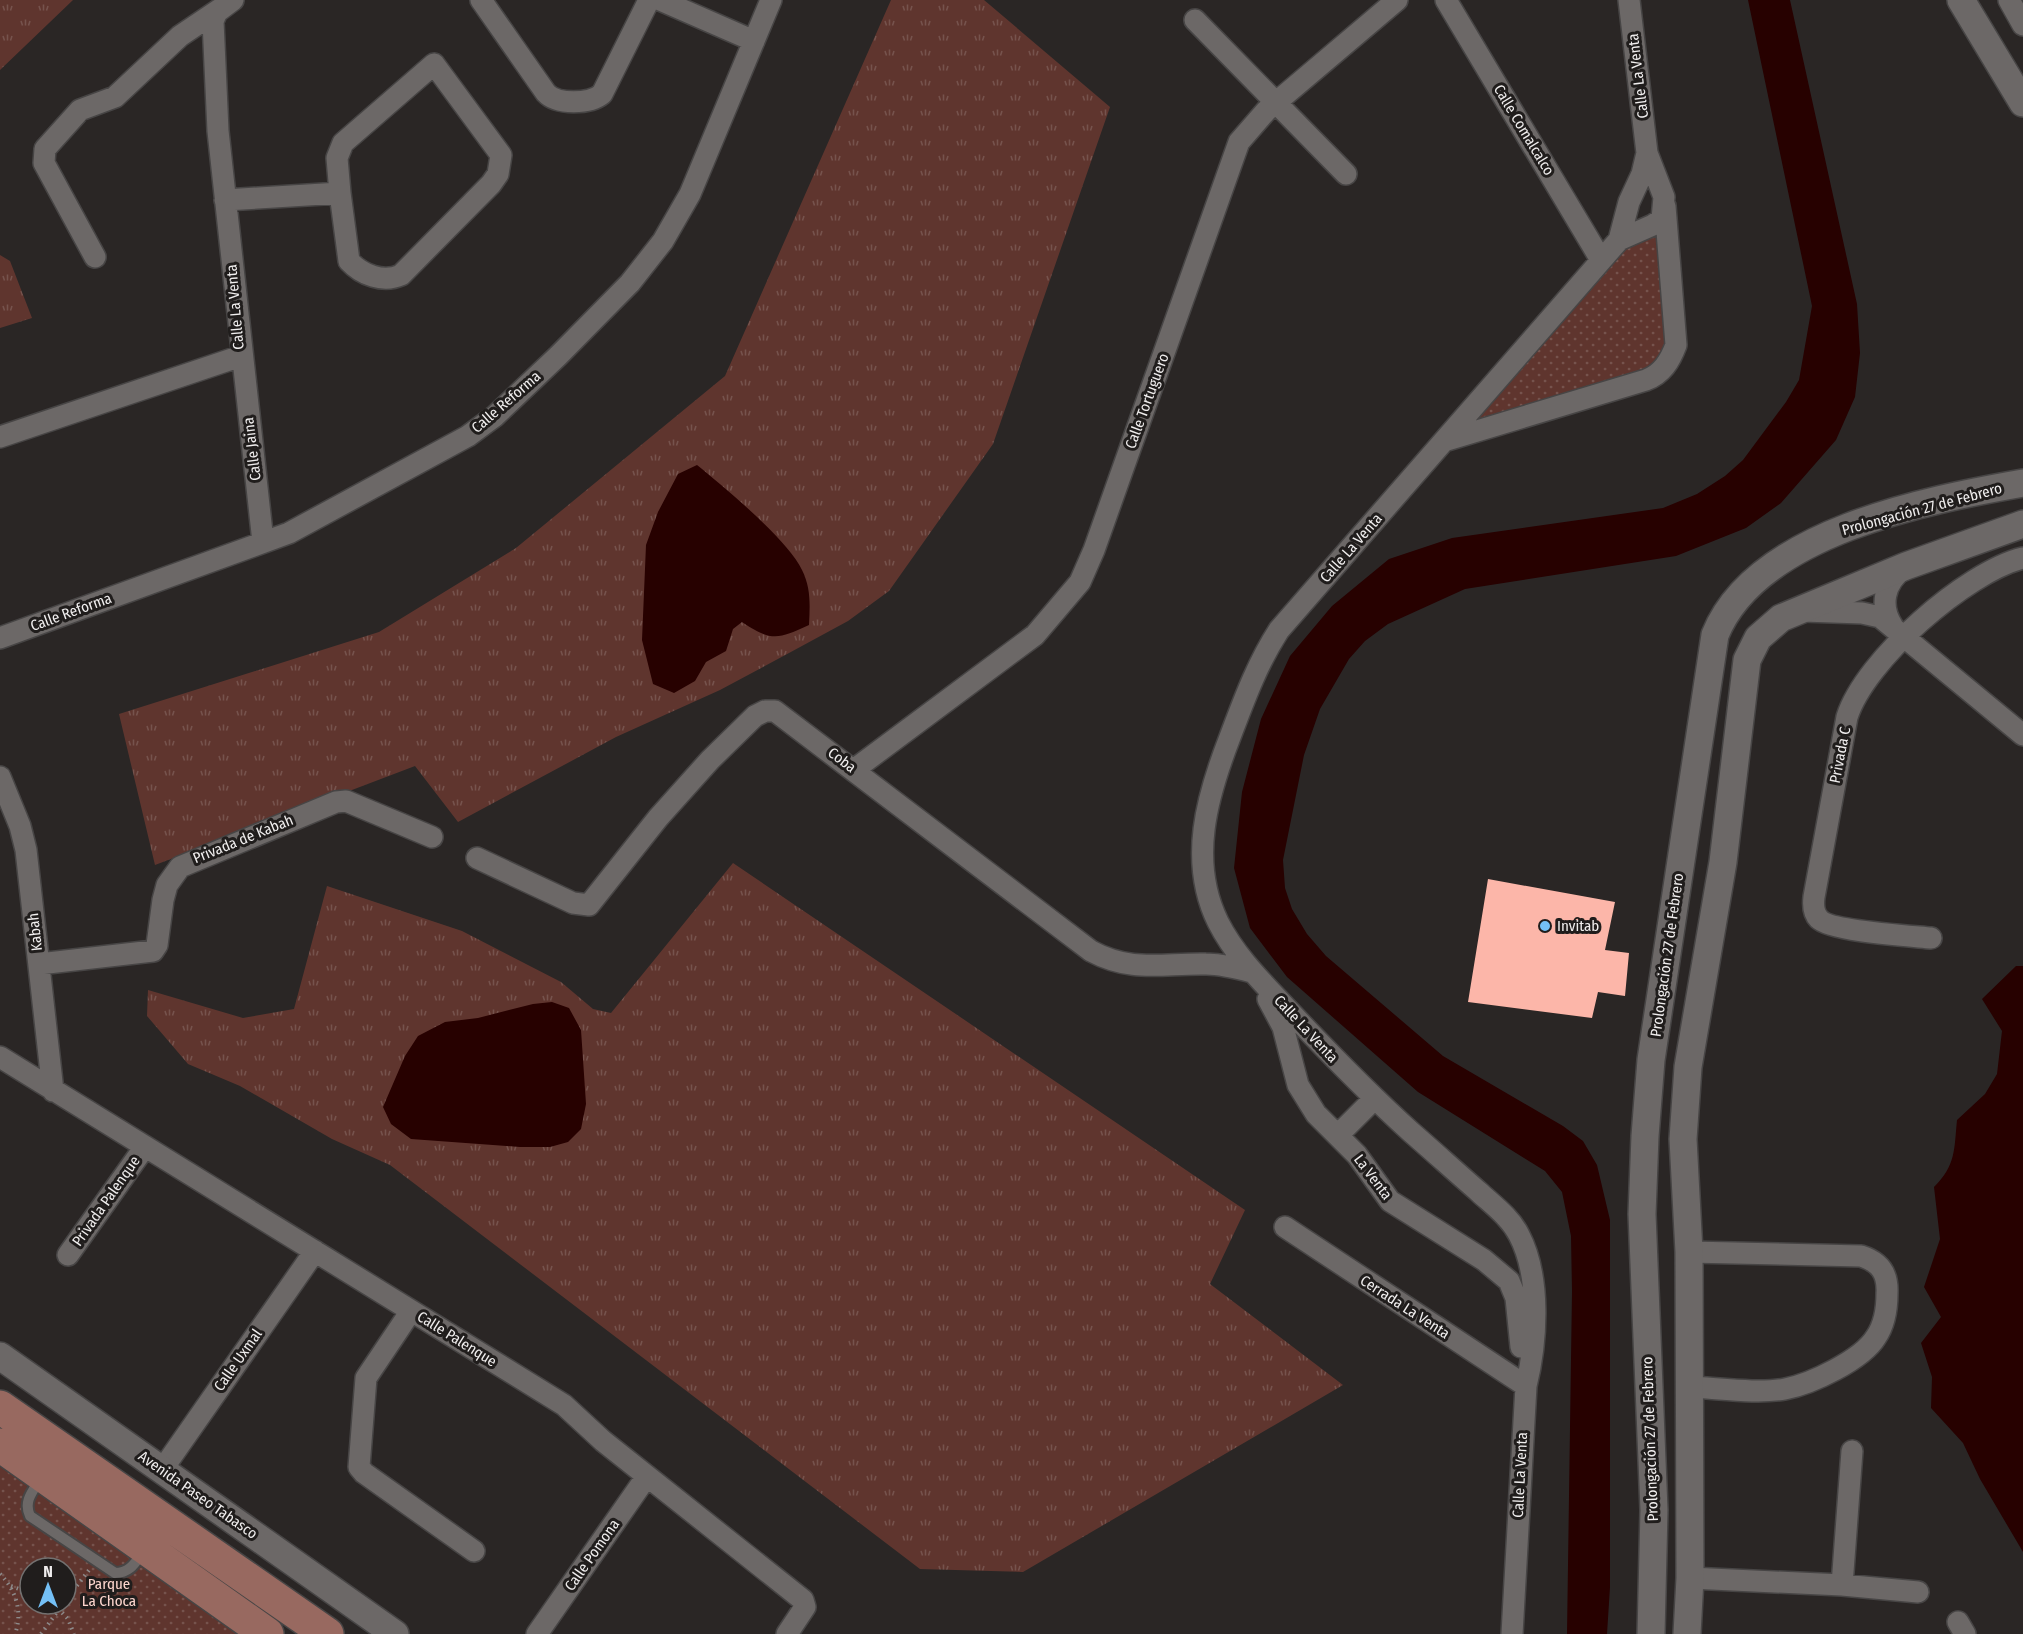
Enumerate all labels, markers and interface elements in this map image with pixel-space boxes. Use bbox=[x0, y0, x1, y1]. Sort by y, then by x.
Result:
street label: Calle La Venta bbox=[1624, 32, 1652, 120]
street label: Calle Comalcalco bbox=[1490, 81, 1558, 179]
street label: Calle La Venta bbox=[222, 264, 248, 350]
street label: Calle Tortuguero bbox=[1121, 351, 1173, 451]
street label: Calle Reforma bbox=[468, 367, 544, 437]
street label: Calle Jaina bbox=[239, 416, 265, 482]
street label: Prolongación 27 de Febrero bbox=[1840, 479, 2004, 539]
street label: Calle La Venta bbox=[1316, 510, 1386, 586]
street label: Calle Reforma bbox=[28, 589, 114, 635]
street label: Privada C bbox=[1826, 725, 1854, 785]
street label: Coba bbox=[824, 744, 860, 776]
street label: Privada de Kabah bbox=[190, 811, 296, 867]
street label: Prolongación 27 de Febrero bbox=[1647, 872, 1687, 1038]
street label: Kabah bbox=[24, 912, 46, 952]
place label: Invitab bbox=[1557, 917, 1599, 935]
marker: Invitab bbox=[1538, 919, 1552, 933]
street label: Calle La Venta bbox=[1270, 992, 1342, 1066]
street label: La Venta bbox=[1350, 1151, 1396, 1203]
street label: Privada Palenque bbox=[68, 1152, 144, 1250]
street label: Cerrada La Venta bbox=[1357, 1271, 1453, 1343]
street label: Calle Palenque bbox=[414, 1307, 500, 1371]
street label: Calle Uxmal bbox=[210, 1326, 266, 1394]
street label: Prolongación 27 de Febrero bbox=[1638, 1356, 1662, 1522]
street label: Calle La Venta bbox=[1509, 1432, 1531, 1518]
street label: Avenida Paseo Tabasco bbox=[135, 1447, 261, 1543]
street label: Calle Pomona bbox=[561, 1516, 623, 1594]
north arrow bbox=[18, 1556, 78, 1616]
text: N bbox=[43, 1562, 53, 1581]
park label: Parque La Choca bbox=[82, 1575, 136, 1610]

